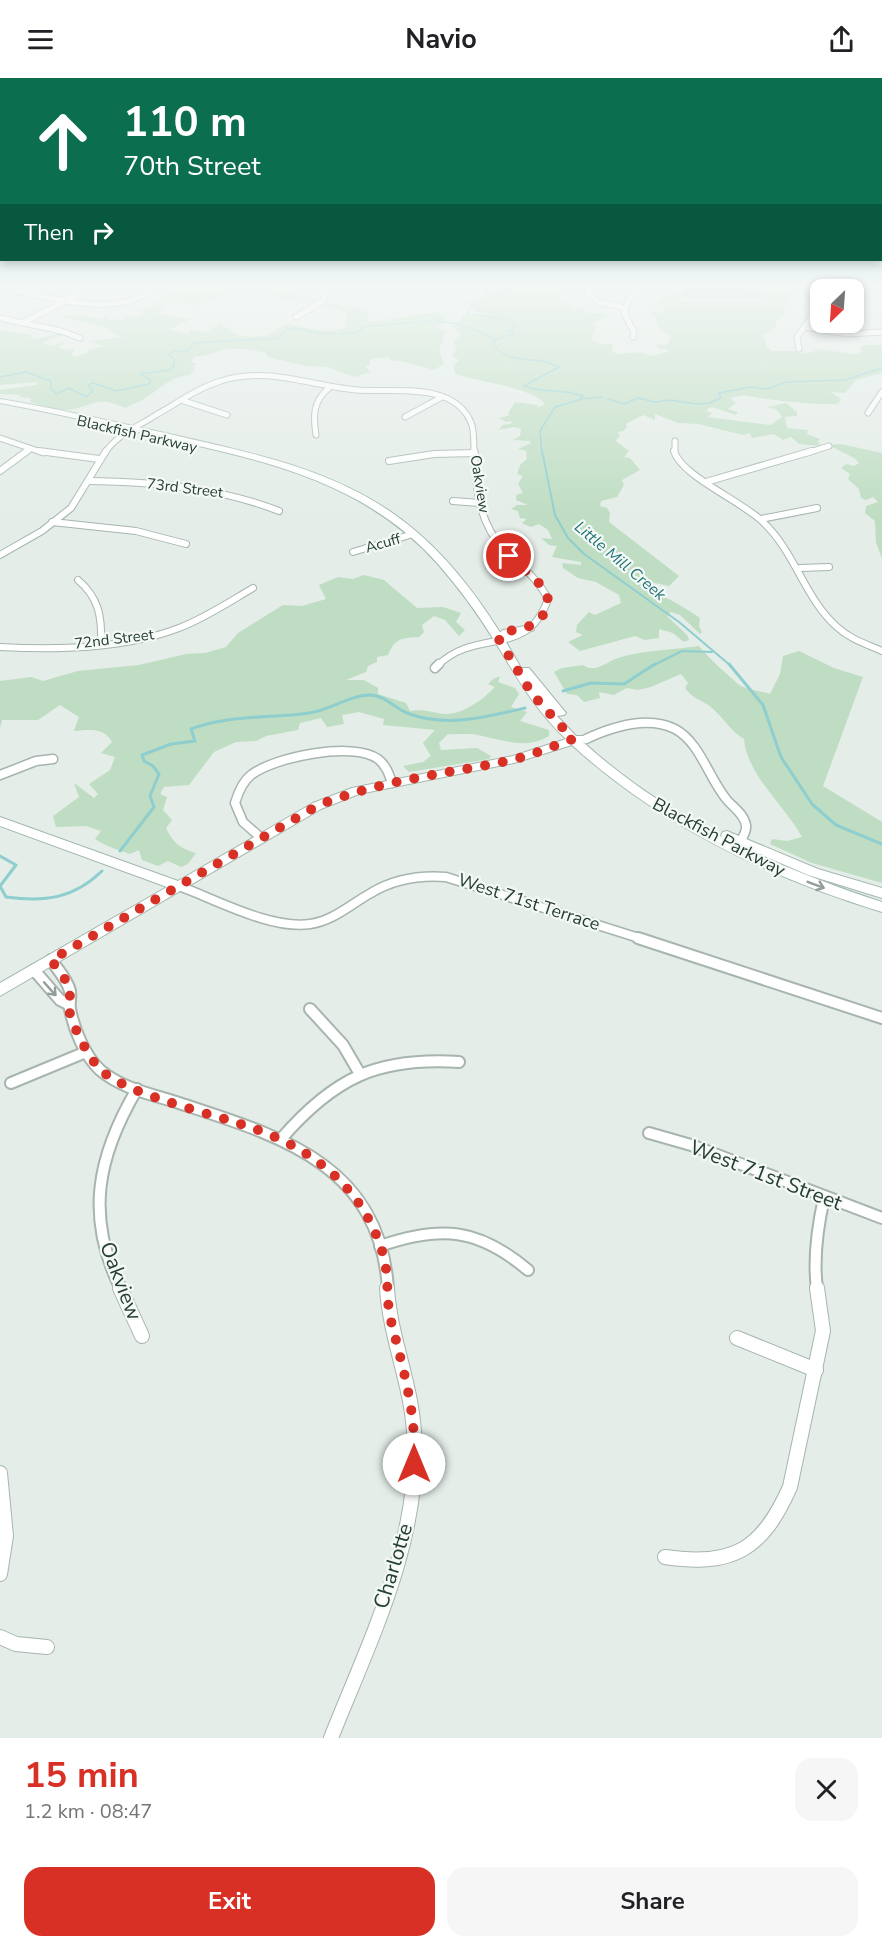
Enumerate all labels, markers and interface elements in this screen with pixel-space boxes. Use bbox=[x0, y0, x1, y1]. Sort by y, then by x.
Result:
text: Navio bbox=[405, 21, 477, 58]
icon: menu bbox=[24, 23, 57, 56]
icon: share bbox=[825, 23, 858, 56]
text: 110 m bbox=[123, 94, 247, 151]
icon: ahead bbox=[24, 102, 102, 180]
text: 70th Street bbox=[123, 148, 261, 185]
icon: right bbox=[86, 216, 119, 249]
text: Then bbox=[24, 218, 74, 248]
north arrow bbox=[810, 279, 864, 333]
map controls bbox=[810, 279, 864, 333]
street label: Blackfish Parkway bbox=[75, 410, 199, 458]
street label: Oakview bbox=[466, 454, 495, 515]
street label: 73rd Street bbox=[146, 473, 225, 503]
water label: Little Mill Creek bbox=[570, 516, 671, 606]
street label: Acuff bbox=[363, 528, 404, 558]
pin bbox=[483, 530, 534, 581]
icon: arrive bbox=[492, 539, 525, 572]
street label: 72nd Street bbox=[73, 624, 156, 654]
street label: Blackfish Parkway bbox=[648, 792, 790, 883]
street label: West 71st Terrace bbox=[455, 868, 603, 936]
one-way arrow bbox=[807, 881, 825, 892]
one-way arrow bbox=[43, 981, 57, 996]
street label: West 71st Street bbox=[686, 1133, 847, 1217]
street label: Oakview bbox=[93, 1238, 149, 1325]
position arrow bbox=[382, 1432, 446, 1496]
street label: Charlotte bbox=[367, 1520, 419, 1612]
text: 15 min bbox=[24, 1751, 139, 1800]
button: close bbox=[795, 1758, 858, 1821]
text: 1.2 km · 08:47 bbox=[24, 1798, 152, 1825]
button: Exit bbox=[24, 1867, 435, 1936]
button: Share bbox=[447, 1867, 858, 1936]

